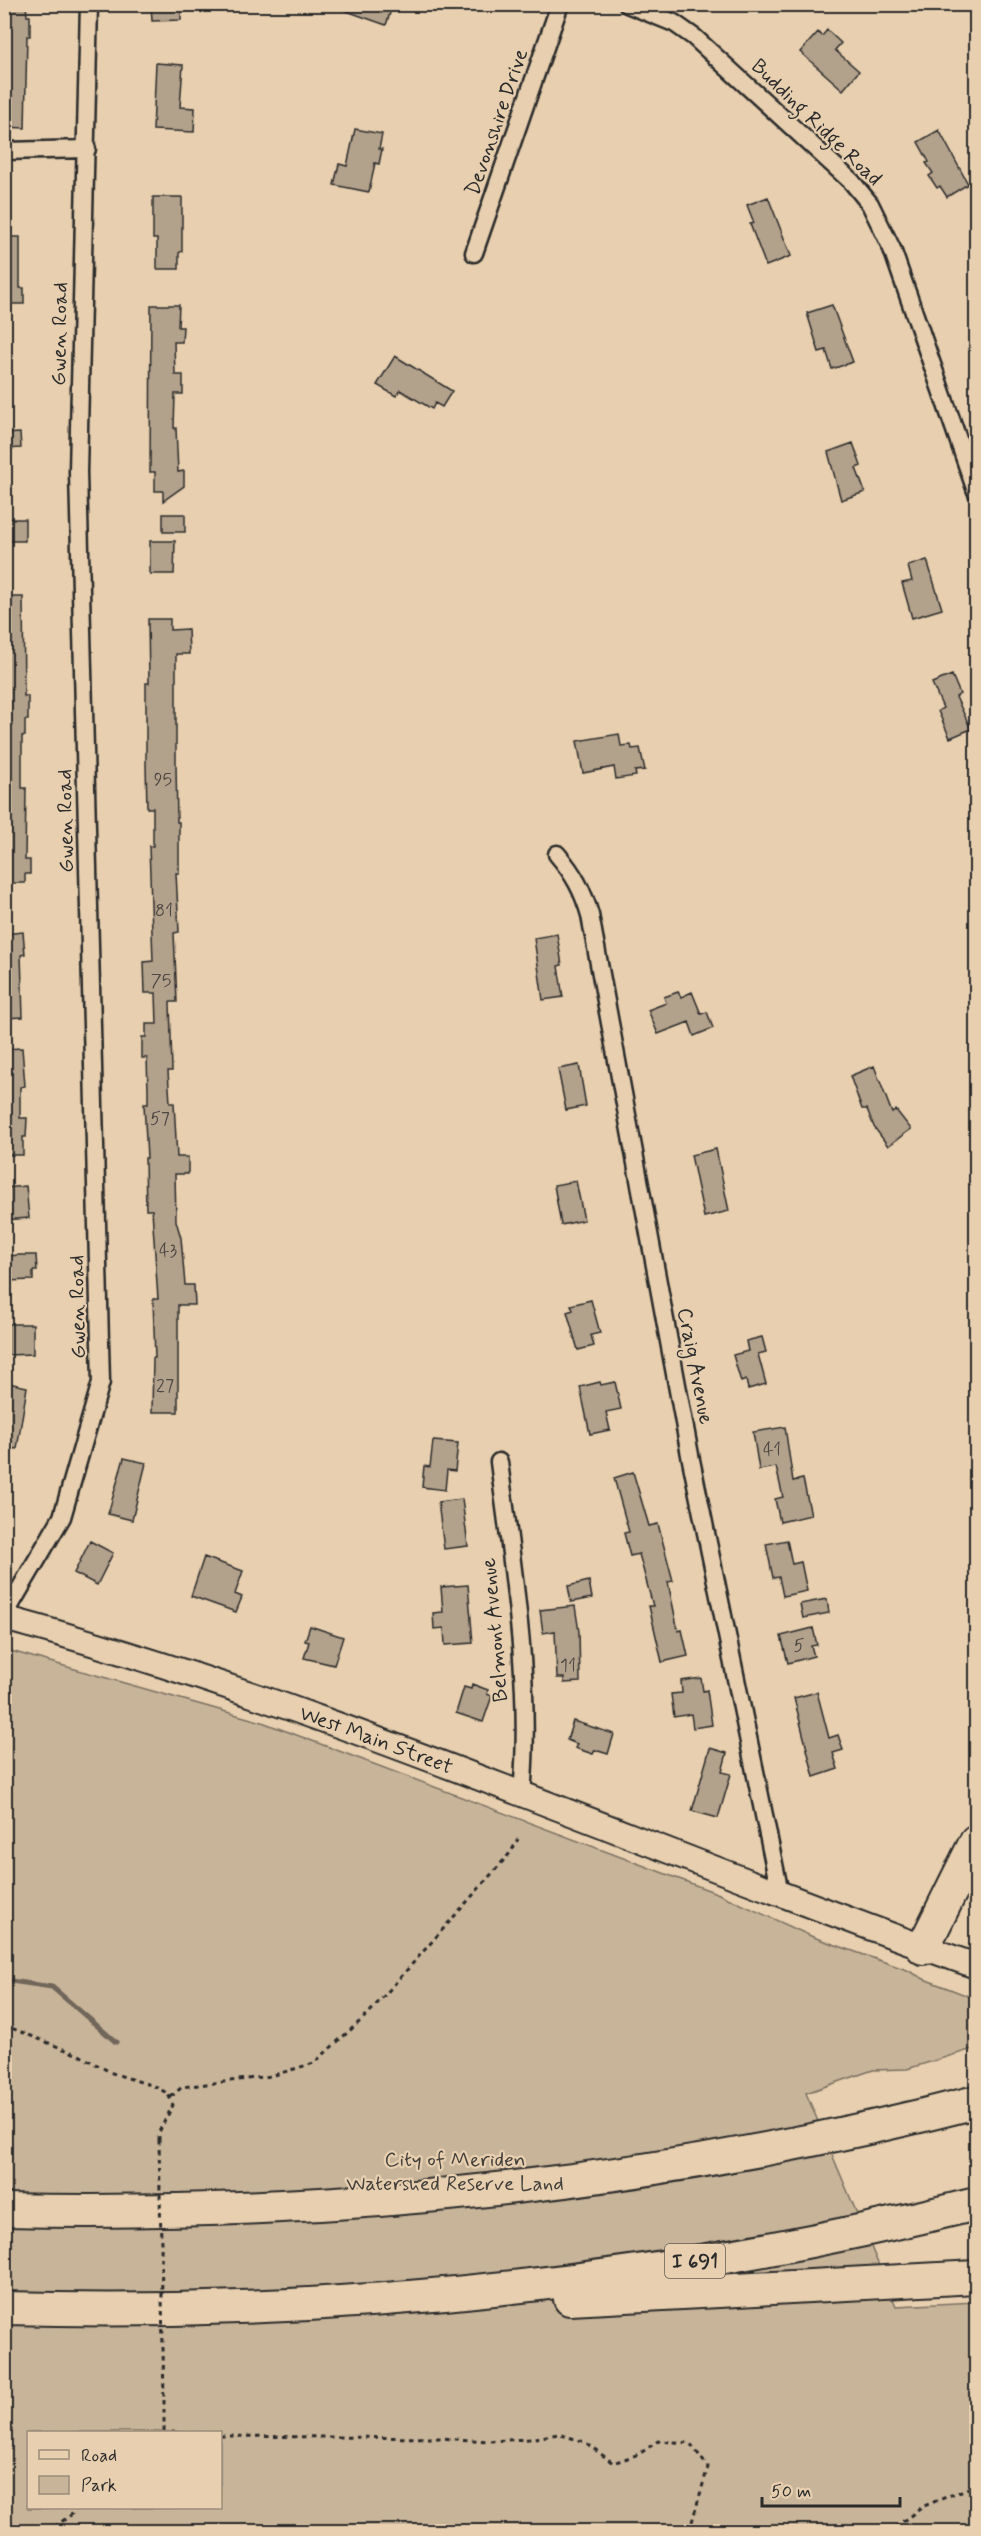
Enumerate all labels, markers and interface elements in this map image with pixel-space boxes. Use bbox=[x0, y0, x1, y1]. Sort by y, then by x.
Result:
street label: Devonshire Drive bbox=[459, 45, 535, 199]
street label: Budding Ridge Road bbox=[743, 53, 888, 194]
street label: Gwen Road bbox=[45, 282, 75, 386]
house number: 95 bbox=[154, 768, 172, 792]
street label: Gwen Road bbox=[51, 769, 81, 873]
house number: 81 bbox=[155, 899, 173, 923]
house number: 75 bbox=[151, 969, 171, 993]
house number: 57 bbox=[150, 1107, 170, 1131]
house number: 43 bbox=[159, 1239, 177, 1263]
street label: Gwen Road bbox=[63, 1255, 93, 1359]
street label: Craig Avenue bbox=[669, 1306, 720, 1427]
house number: 27 bbox=[156, 1374, 174, 1398]
house number: 41 bbox=[763, 1438, 781, 1462]
street label: Belmont Avenue bbox=[475, 1556, 515, 1703]
house number: 5 bbox=[794, 1634, 805, 1658]
house number: 11 bbox=[560, 1654, 576, 1678]
street label: West Main Street bbox=[296, 1699, 457, 1781]
park label: City of Meriden Watershed Reserve Land bbox=[346, 2146, 564, 2198]
road number: I 691 bbox=[665, 2244, 725, 2278]
legend bbox=[27, 2431, 222, 2509]
text: Road bbox=[81, 2444, 117, 2468]
scale bar bbox=[762, 2470, 900, 2508]
text: Park bbox=[81, 2474, 117, 2498]
text: 50 m bbox=[771, 2480, 811, 2504]

